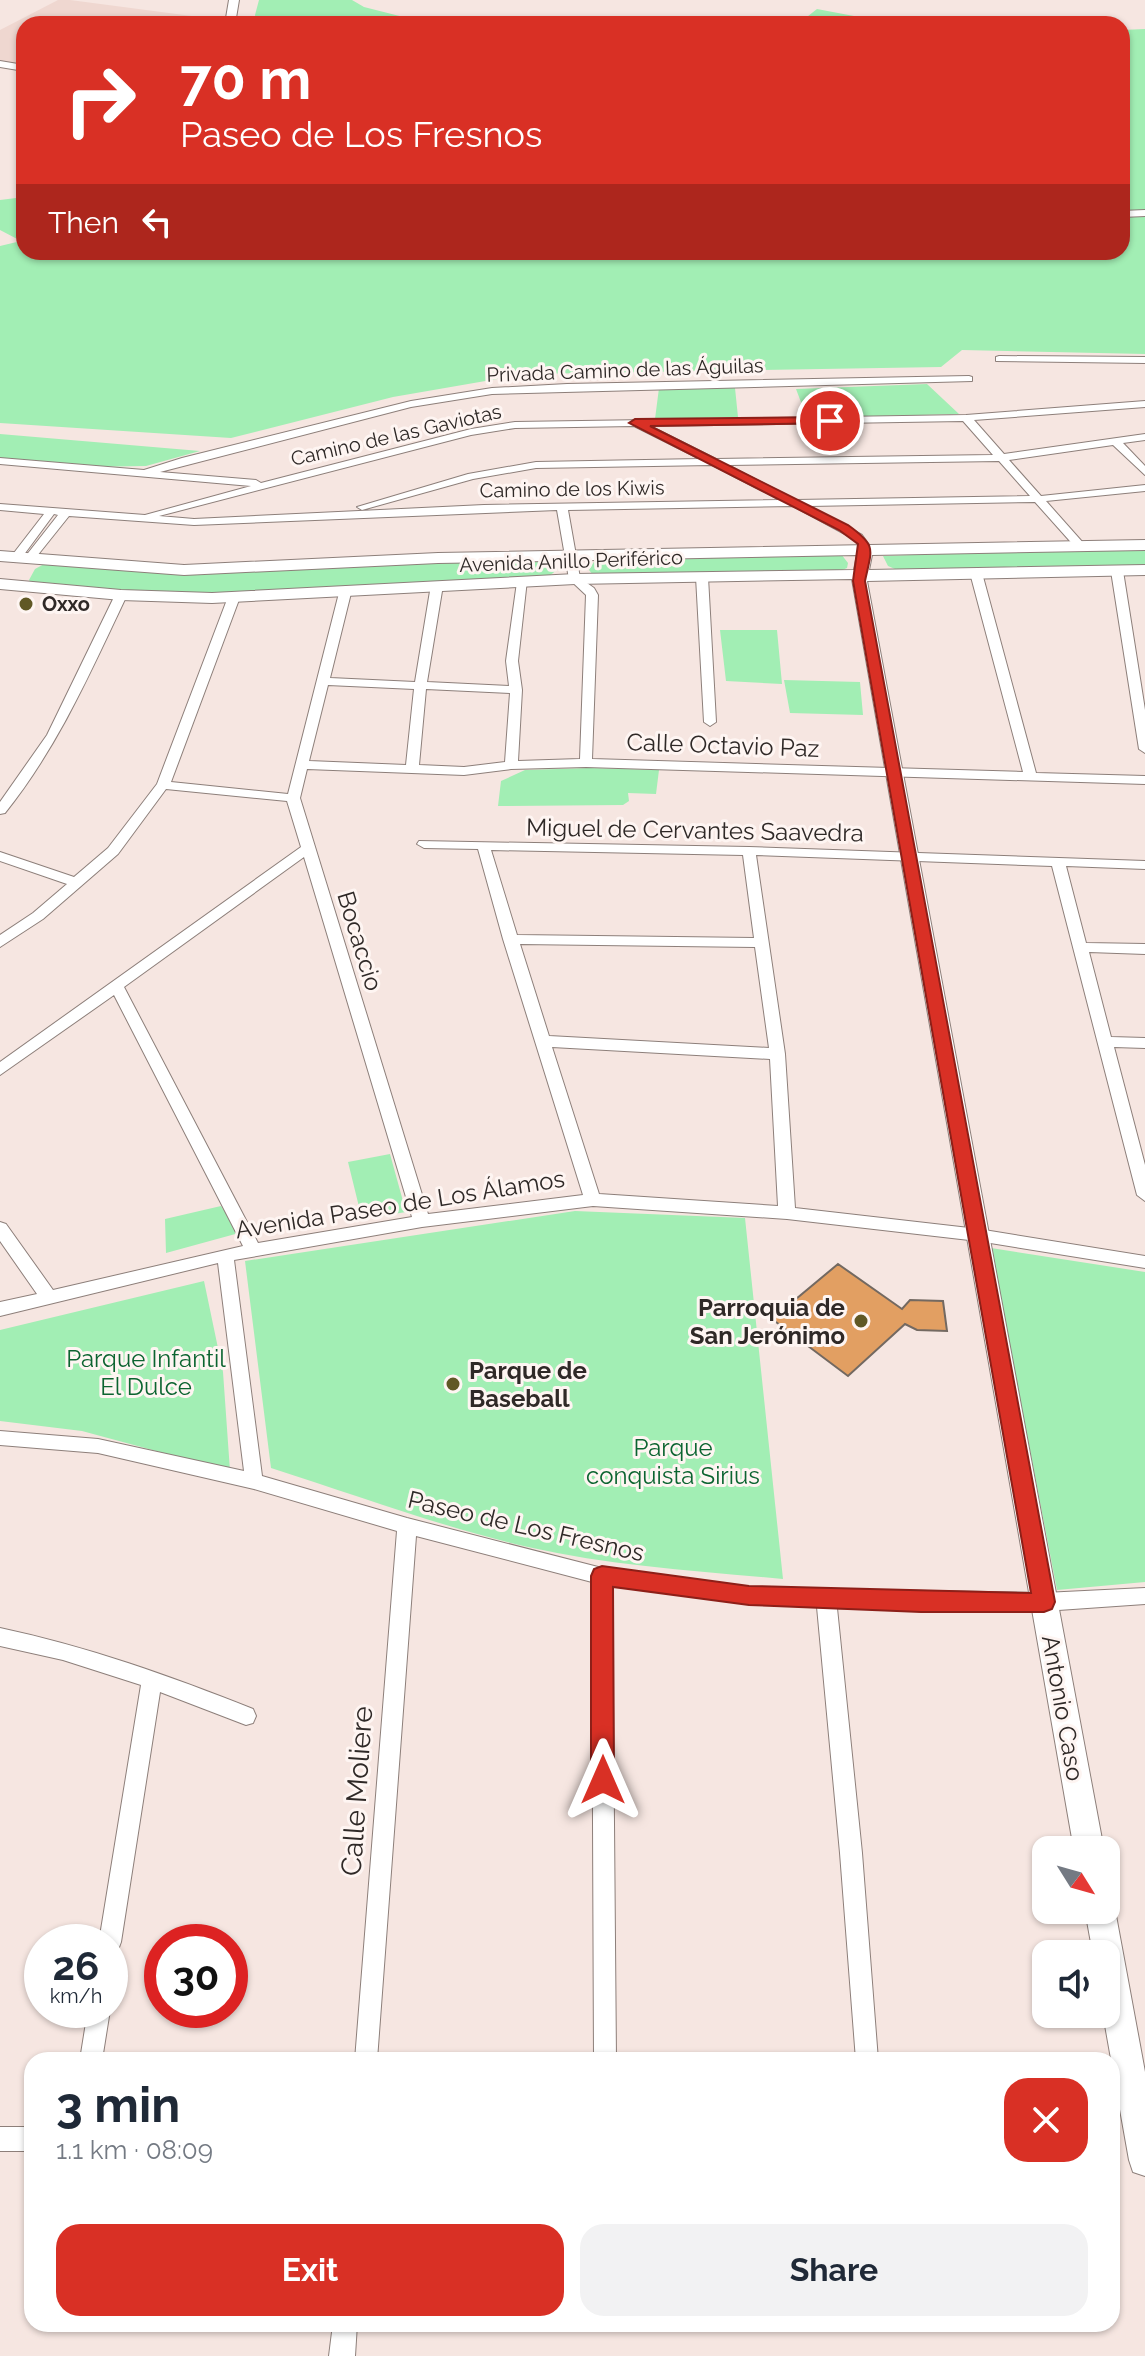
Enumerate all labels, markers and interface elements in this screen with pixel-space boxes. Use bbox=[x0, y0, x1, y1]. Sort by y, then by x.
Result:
text: 70 m bbox=[180, 46, 311, 112]
icon: right bbox=[48, 48, 152, 152]
text: Paseo de Los Fresnos bbox=[180, 113, 542, 155]
icon: left bbox=[135, 200, 179, 244]
text: Then bbox=[48, 205, 119, 240]
street label: Privada Camino de las Águilas bbox=[486, 353, 764, 387]
pin bbox=[796, 387, 864, 455]
street label: Camino de las Gaviotas bbox=[288, 399, 504, 471]
icon: arrive bbox=[808, 399, 852, 443]
street label: Camino de los Kiwis bbox=[479, 475, 665, 503]
street label: Avenida Anillo Periférico bbox=[459, 545, 683, 577]
place label: Oxxo bbox=[42, 592, 90, 616]
marker: Oxxo bbox=[17, 595, 35, 613]
street label: Calle Octavio Paz bbox=[626, 727, 820, 763]
street label: Miguel de Cervantes Saavedra bbox=[526, 813, 864, 847]
street label: Bocaccio bbox=[331, 888, 389, 994]
street label: Avenida Paseo de Los Álamos bbox=[233, 1164, 567, 1244]
place label: Parroquia de San Jerónimo bbox=[690, 1293, 845, 1350]
marker: Parroquia de San Jerónimo bbox=[852, 1312, 870, 1330]
park label: Parque Infantil El Dulce bbox=[66, 1344, 226, 1401]
place label: Parque de Baseball bbox=[469, 1356, 587, 1413]
marker: Parque de Baseball bbox=[444, 1375, 462, 1393]
park label: Parque conquista Sirius bbox=[586, 1433, 760, 1490]
street label: Paseo de Los Fresnos bbox=[405, 1485, 647, 1567]
street label: Antonio Caso bbox=[1036, 1633, 1090, 1783]
street label: Calle Moliere bbox=[335, 1705, 379, 1877]
position arrow bbox=[561, 1738, 645, 1822]
north arrow bbox=[1032, 1836, 1120, 1924]
map controls bbox=[1032, 1836, 1120, 2028]
speed limit sign: 30 bbox=[144, 1924, 248, 2028]
button: sound bbox=[1032, 1940, 1120, 2028]
text: 26 bbox=[53, 1942, 99, 1989]
text: km/h bbox=[50, 1984, 102, 2008]
text: 3 min bbox=[56, 2077, 180, 2133]
button: close bbox=[1004, 2078, 1088, 2162]
text: 1.1 km · 08:09 bbox=[56, 2135, 213, 2165]
button: Exit bbox=[56, 2224, 564, 2316]
button: Share bbox=[580, 2224, 1088, 2316]

